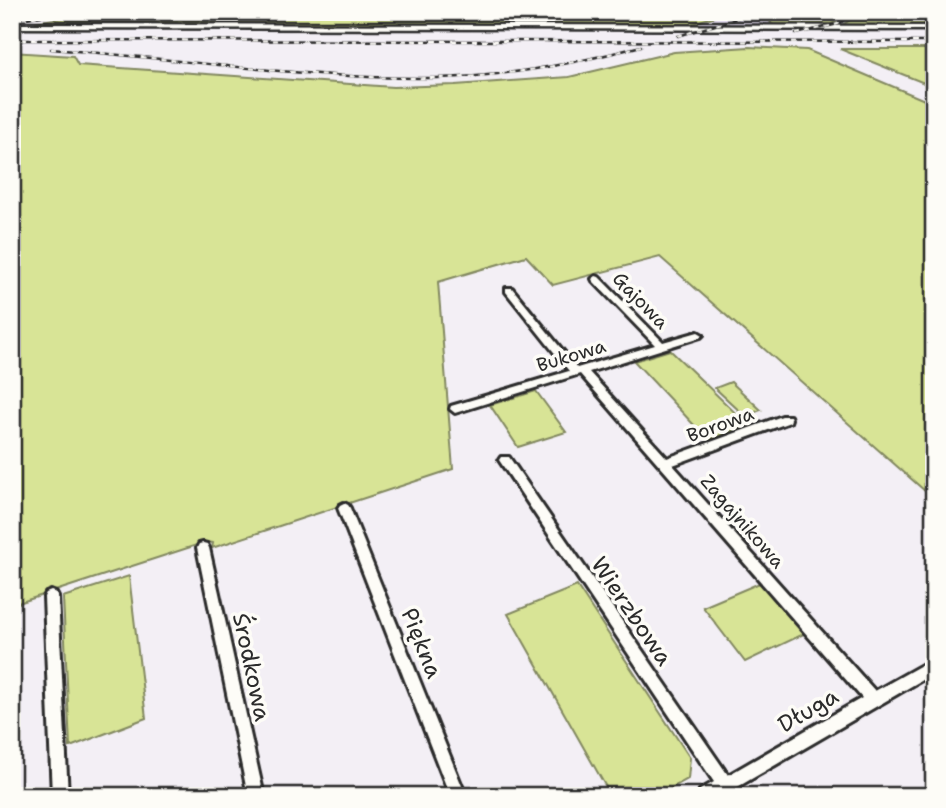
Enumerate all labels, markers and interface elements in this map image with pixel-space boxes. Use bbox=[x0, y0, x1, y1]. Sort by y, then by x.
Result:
street label: Gajowa bbox=[607, 266, 674, 334]
street label: Bukowa bbox=[533, 333, 609, 378]
street label: Borowa bbox=[683, 401, 757, 448]
street label: Zagajnikowa bbox=[695, 469, 790, 574]
street label: Wierzbowa bbox=[585, 551, 679, 671]
street label: Piękna bbox=[394, 603, 450, 683]
street label: Środkowa bbox=[226, 610, 279, 724]
street label: Długa bbox=[772, 681, 844, 739]

